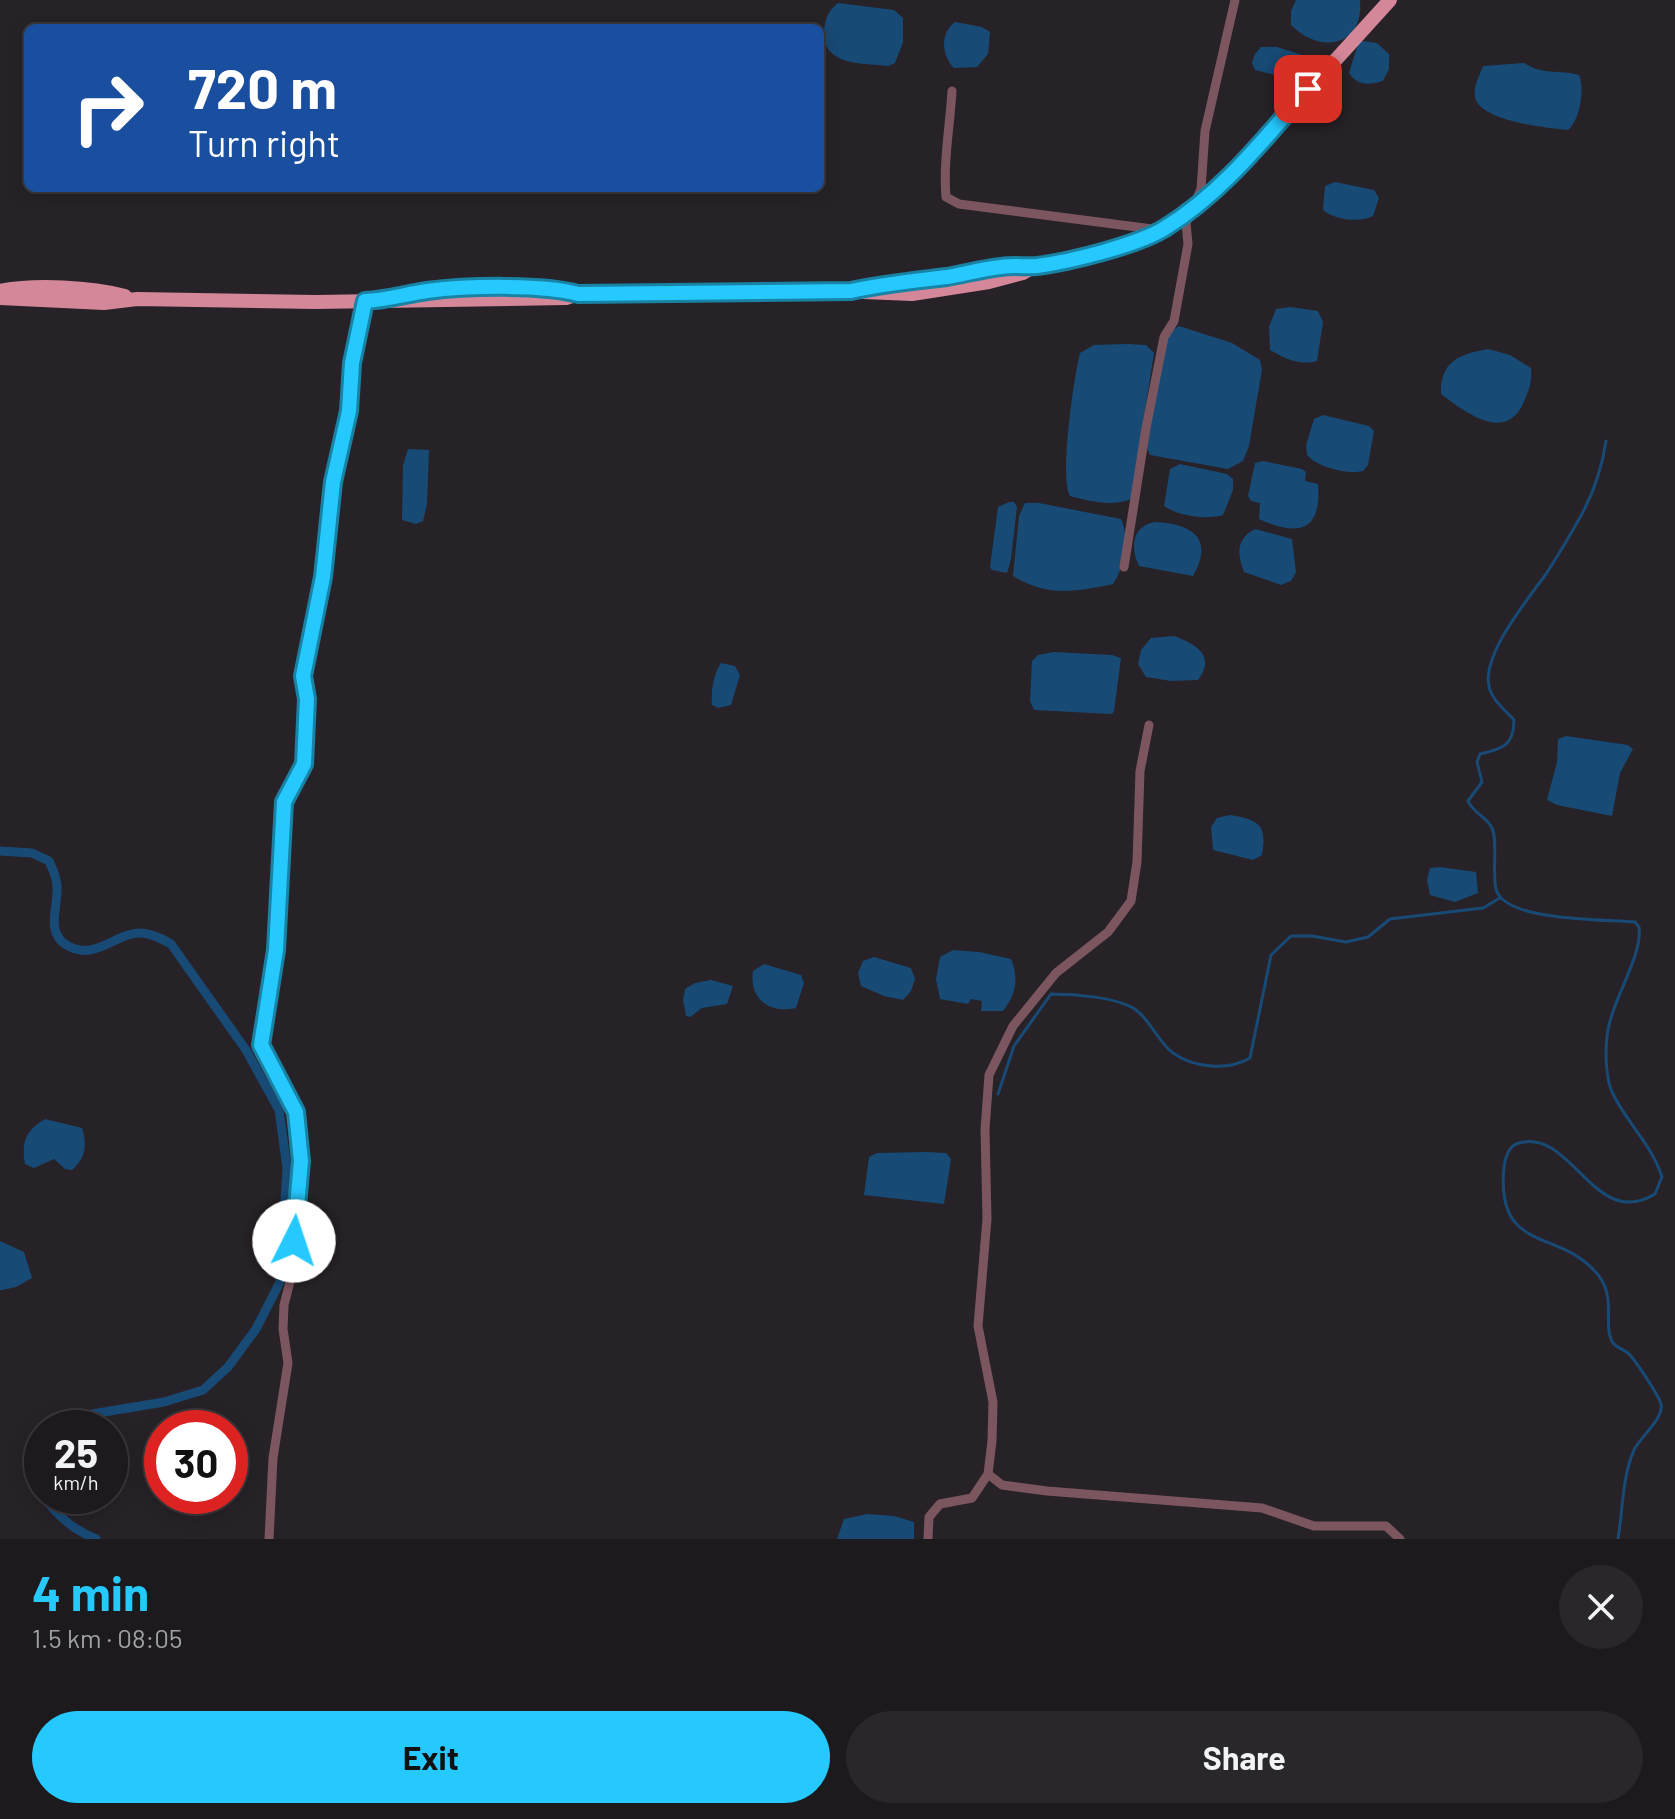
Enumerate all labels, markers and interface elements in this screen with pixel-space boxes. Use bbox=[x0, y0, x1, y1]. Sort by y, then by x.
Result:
text: 720 m bbox=[188, 53, 337, 120]
pin bbox=[1274, 55, 1342, 123]
icon: right bbox=[56, 56, 160, 160]
icon: arrive bbox=[1286, 67, 1330, 111]
text: Turn right bbox=[188, 121, 340, 164]
position arrow bbox=[252, 1199, 336, 1283]
speed limit sign: 30 bbox=[144, 1410, 248, 1514]
text: 25 bbox=[54, 1428, 98, 1476]
text: km/h bbox=[53, 1470, 99, 1494]
text: 4 min bbox=[32, 1563, 149, 1621]
button: close bbox=[1559, 1565, 1643, 1649]
text: 1.5 km · 08:05 bbox=[32, 1622, 182, 1653]
button: Exit bbox=[32, 1711, 830, 1803]
button: Share bbox=[846, 1711, 1643, 1803]

